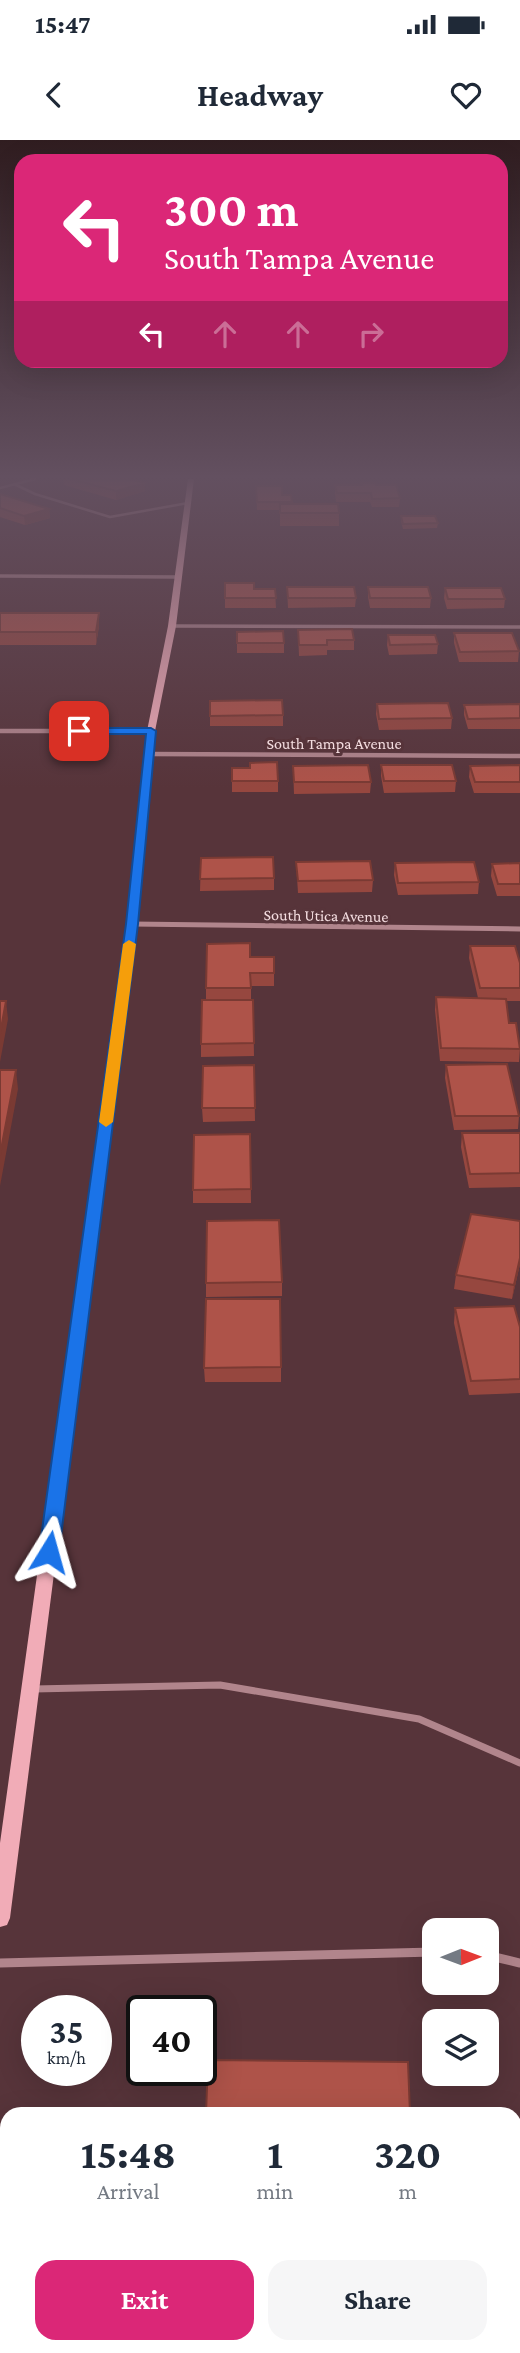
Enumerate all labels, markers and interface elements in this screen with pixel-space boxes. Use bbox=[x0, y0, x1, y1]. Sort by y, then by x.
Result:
text: 15:47 bbox=[35, 10, 91, 39]
icon: back bbox=[35, 76, 73, 114]
icon: heart bbox=[447, 76, 485, 114]
text: Headway bbox=[197, 77, 323, 113]
icon: left bbox=[49, 182, 140, 273]
text: 300 m bbox=[164, 182, 298, 237]
text: South Tampa Avenue bbox=[164, 240, 434, 276]
icon: left bbox=[133, 315, 171, 353]
icon: ahead bbox=[206, 315, 244, 353]
icon: ahead bbox=[279, 315, 317, 353]
icon: right bbox=[352, 315, 390, 353]
pin bbox=[49, 701, 109, 761]
icon: arrive bbox=[60, 712, 98, 750]
street label: South Tampa Avenue bbox=[266, 735, 402, 753]
street label: South Utica Avenue bbox=[263, 906, 388, 925]
position arrow bbox=[12, 1515, 86, 1589]
north arrow bbox=[422, 1918, 499, 1995]
map controls bbox=[422, 1918, 499, 2086]
speed limit sign: 40 bbox=[126, 1995, 217, 2086]
button: layers bbox=[422, 2009, 499, 2086]
text: 35 bbox=[49, 2012, 84, 2051]
text: km/h bbox=[47, 2048, 86, 2068]
text: 15:48 bbox=[81, 2130, 176, 2177]
text: 1 bbox=[267, 2130, 283, 2177]
text: 320 bbox=[374, 2130, 441, 2177]
text: Arrival bbox=[97, 2178, 160, 2204]
text: min bbox=[257, 2178, 293, 2204]
text: m bbox=[398, 2178, 417, 2204]
button: Exit bbox=[35, 2260, 254, 2340]
button: Share bbox=[268, 2260, 487, 2340]

